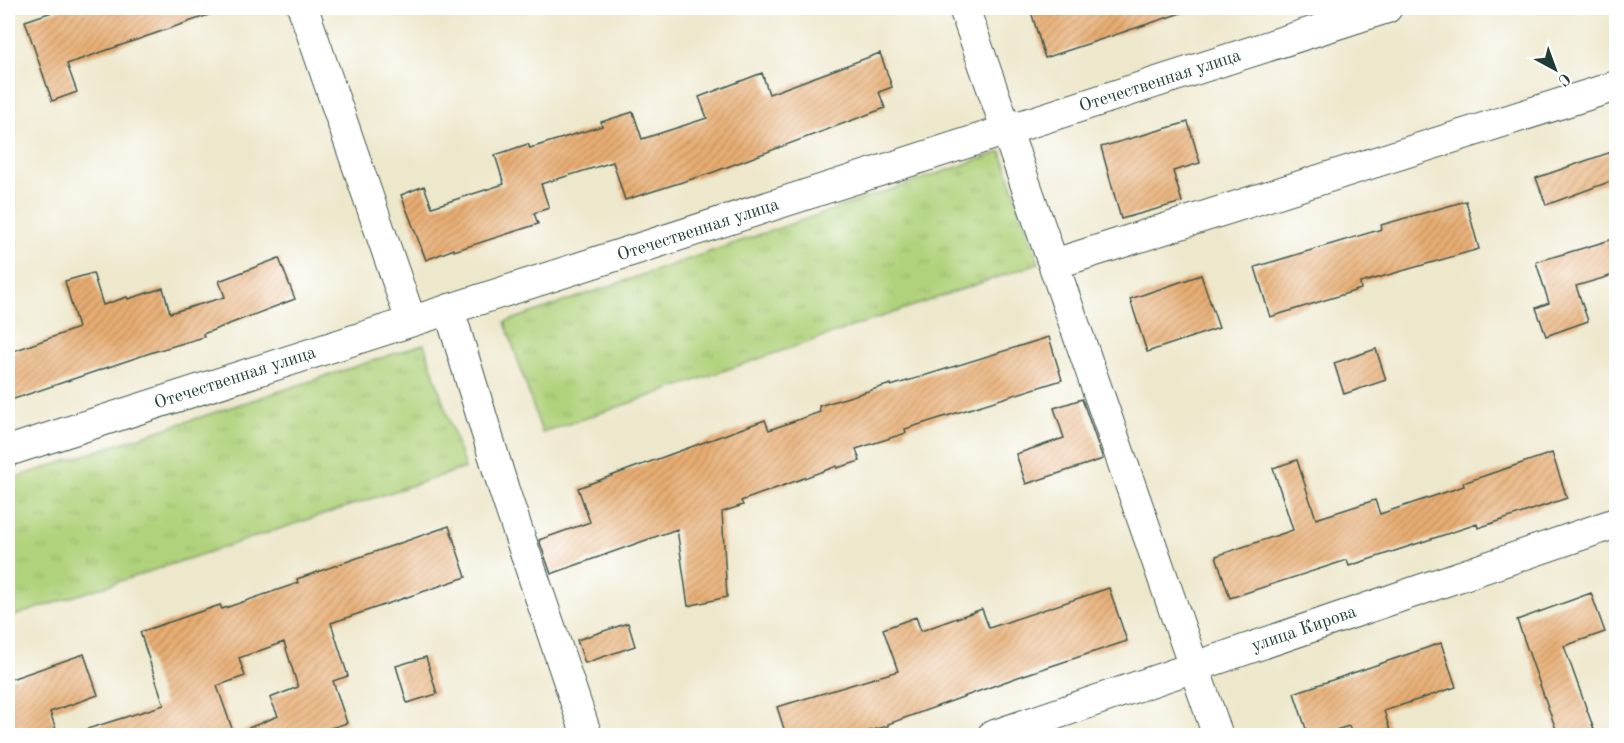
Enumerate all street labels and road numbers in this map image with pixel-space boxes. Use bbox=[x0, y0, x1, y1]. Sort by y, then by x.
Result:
street label: Отечественная улица bbox=[1077, 46, 1243, 116]
street label: Отечественная улица bbox=[615, 195, 781, 265]
street label: Отечественная улица bbox=[152, 343, 318, 413]
street label: улица Кирова bbox=[1249, 603, 1359, 655]

